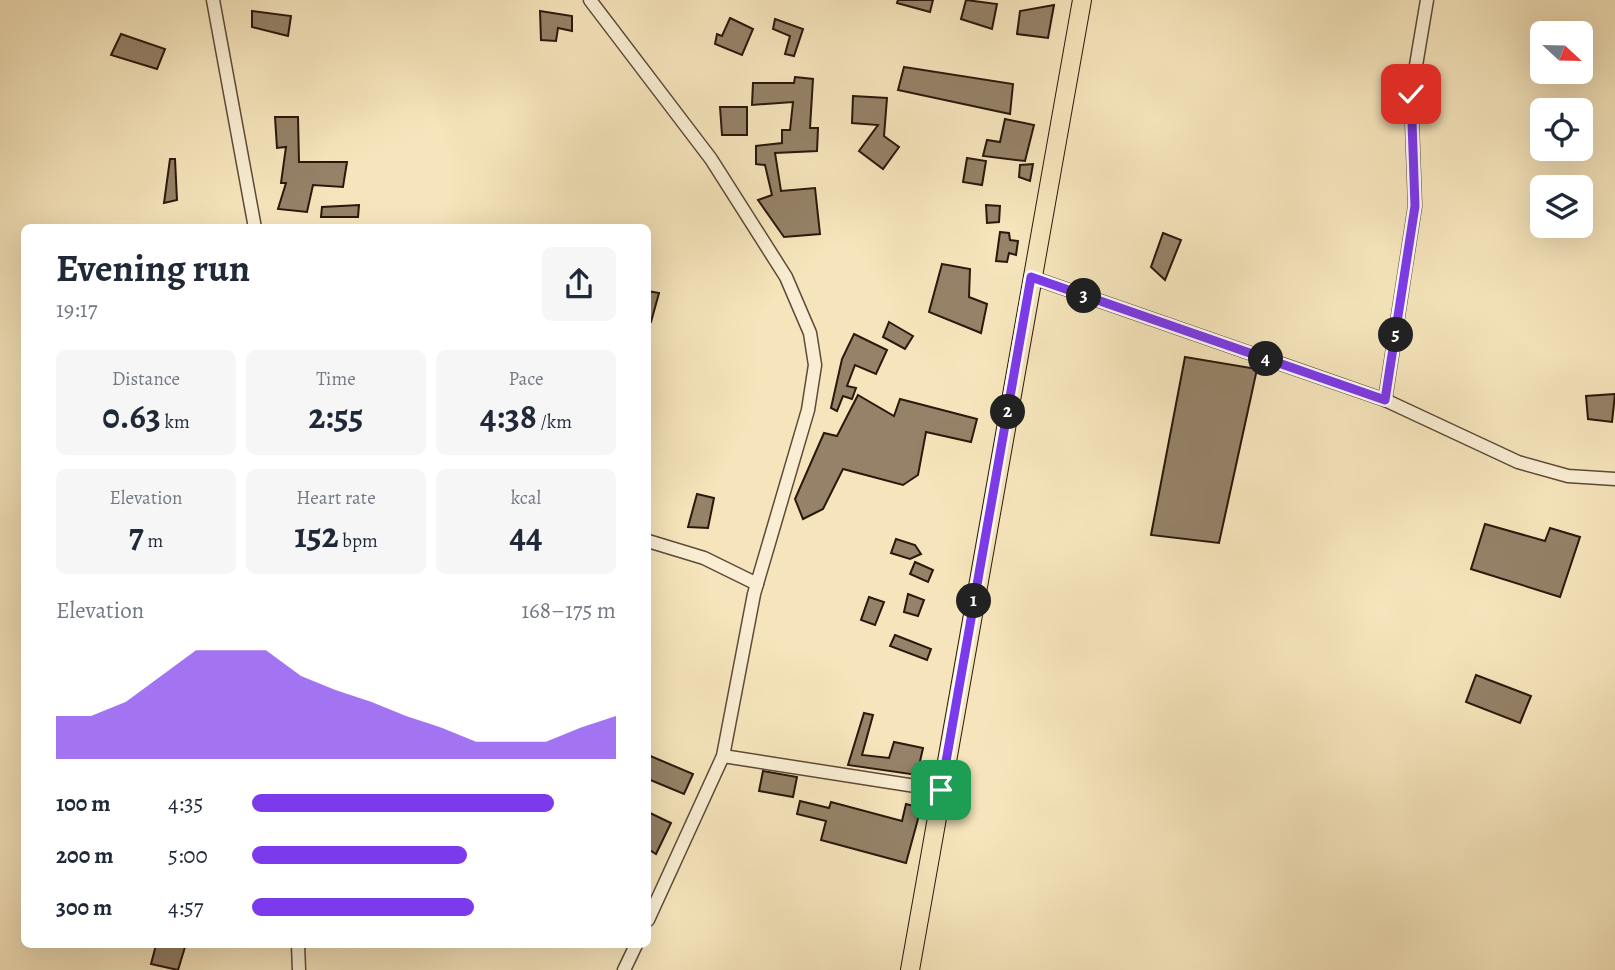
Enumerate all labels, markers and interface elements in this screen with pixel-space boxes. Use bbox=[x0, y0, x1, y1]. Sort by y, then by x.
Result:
north arrow bbox=[1530, 21, 1592, 84]
map controls bbox=[1530, 21, 1593, 238]
pin bbox=[1381, 64, 1441, 124]
icon: check bbox=[1392, 75, 1430, 113]
button: locate bbox=[1530, 98, 1593, 161]
button: layers bbox=[1530, 175, 1593, 238]
text: Evening run bbox=[56, 242, 250, 294]
button: share bbox=[542, 247, 616, 321]
pin: 3 bbox=[1066, 278, 1102, 314]
text: 3 bbox=[1079, 282, 1088, 308]
text: 19:17 bbox=[56, 294, 97, 325]
pin: 5 bbox=[1378, 318, 1414, 352]
text: 5 bbox=[1391, 321, 1400, 347]
pin: 4 bbox=[1248, 342, 1284, 376]
text: 4 bbox=[1261, 345, 1270, 371]
text: Distance bbox=[112, 366, 180, 392]
text: Time bbox=[316, 366, 356, 392]
text: Pace bbox=[508, 366, 544, 392]
text: 0.63 bbox=[102, 392, 161, 440]
text: 2:55 bbox=[308, 392, 364, 440]
text: 4:38 bbox=[480, 392, 537, 440]
pin: 2 bbox=[990, 394, 1026, 430]
text: 2 bbox=[1003, 398, 1012, 424]
text: km bbox=[161, 409, 190, 435]
text: /km bbox=[537, 409, 572, 435]
text: Elevation bbox=[110, 485, 182, 511]
text: Heart rate bbox=[296, 485, 376, 511]
text: kcal bbox=[511, 485, 541, 511]
text: 7 bbox=[129, 511, 144, 559]
text: 152 bbox=[294, 511, 339, 559]
text: 44 bbox=[510, 511, 542, 559]
text: m bbox=[144, 528, 163, 554]
text: bpm bbox=[339, 528, 378, 554]
pin: 1 bbox=[956, 584, 992, 618]
text: 1 bbox=[970, 587, 977, 613]
text: Elevation bbox=[56, 595, 144, 626]
text: 168–175 m bbox=[521, 595, 616, 626]
pin bbox=[911, 760, 971, 820]
icon: arrive bbox=[922, 771, 960, 809]
text: 100 m bbox=[56, 788, 111, 819]
text: 4:35 bbox=[168, 788, 203, 819]
text: 200 m bbox=[56, 840, 114, 871]
text: 5:00 bbox=[168, 840, 208, 871]
text: 300 m bbox=[56, 892, 112, 923]
text: 4:57 bbox=[168, 892, 203, 923]

